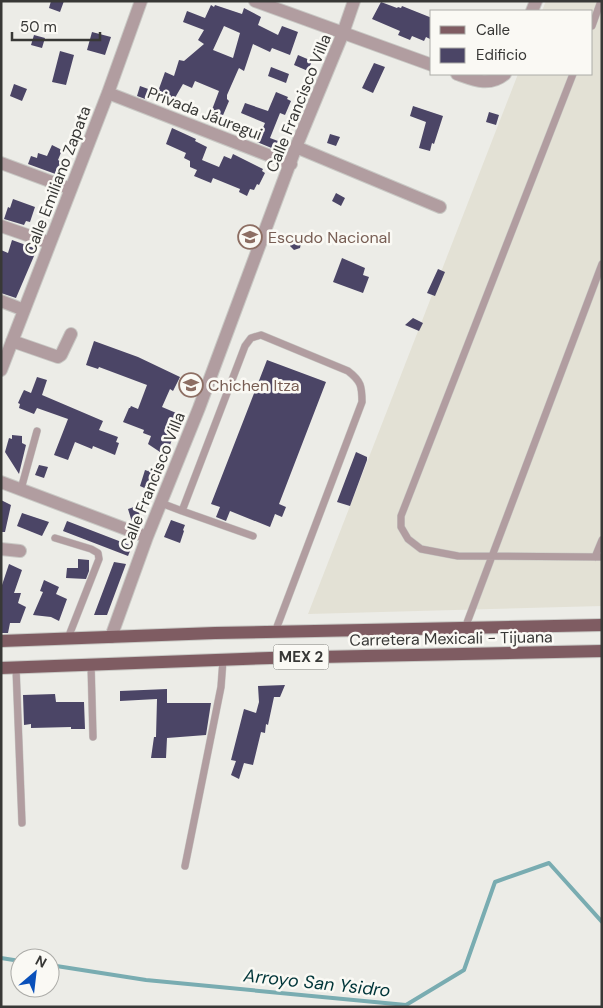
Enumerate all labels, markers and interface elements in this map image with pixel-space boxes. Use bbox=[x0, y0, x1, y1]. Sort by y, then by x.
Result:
scale bar bbox=[12, 10, 100, 42]
legend bbox=[430, 10, 593, 75]
text: 50 m bbox=[20, 17, 57, 37]
text: Calle bbox=[476, 20, 510, 40]
street label: Calle Francisco Villa bbox=[261, 31, 336, 175]
text: Edificio bbox=[476, 45, 527, 65]
street label: Privada Jáuregui bbox=[144, 82, 265, 145]
street label: Calle Emiliano Zapata bbox=[19, 103, 96, 258]
school or university icon: Escudo Nacional bbox=[237, 224, 263, 250]
place label: Escudo Nacional bbox=[268, 227, 391, 248]
school or university icon: Chichen Itza bbox=[178, 372, 204, 398]
place label: Chichen Itza bbox=[208, 375, 299, 396]
street label: Calle Francisco Villa bbox=[115, 409, 190, 553]
street label: Carretera Mexicali - Tijuana bbox=[349, 626, 553, 651]
road number: MEX 2 bbox=[274, 644, 328, 670]
north arrow bbox=[10, 948, 60, 998]
text: N bbox=[32, 951, 50, 972]
water label: Arroyo San Ysidro bbox=[241, 963, 392, 1003]

